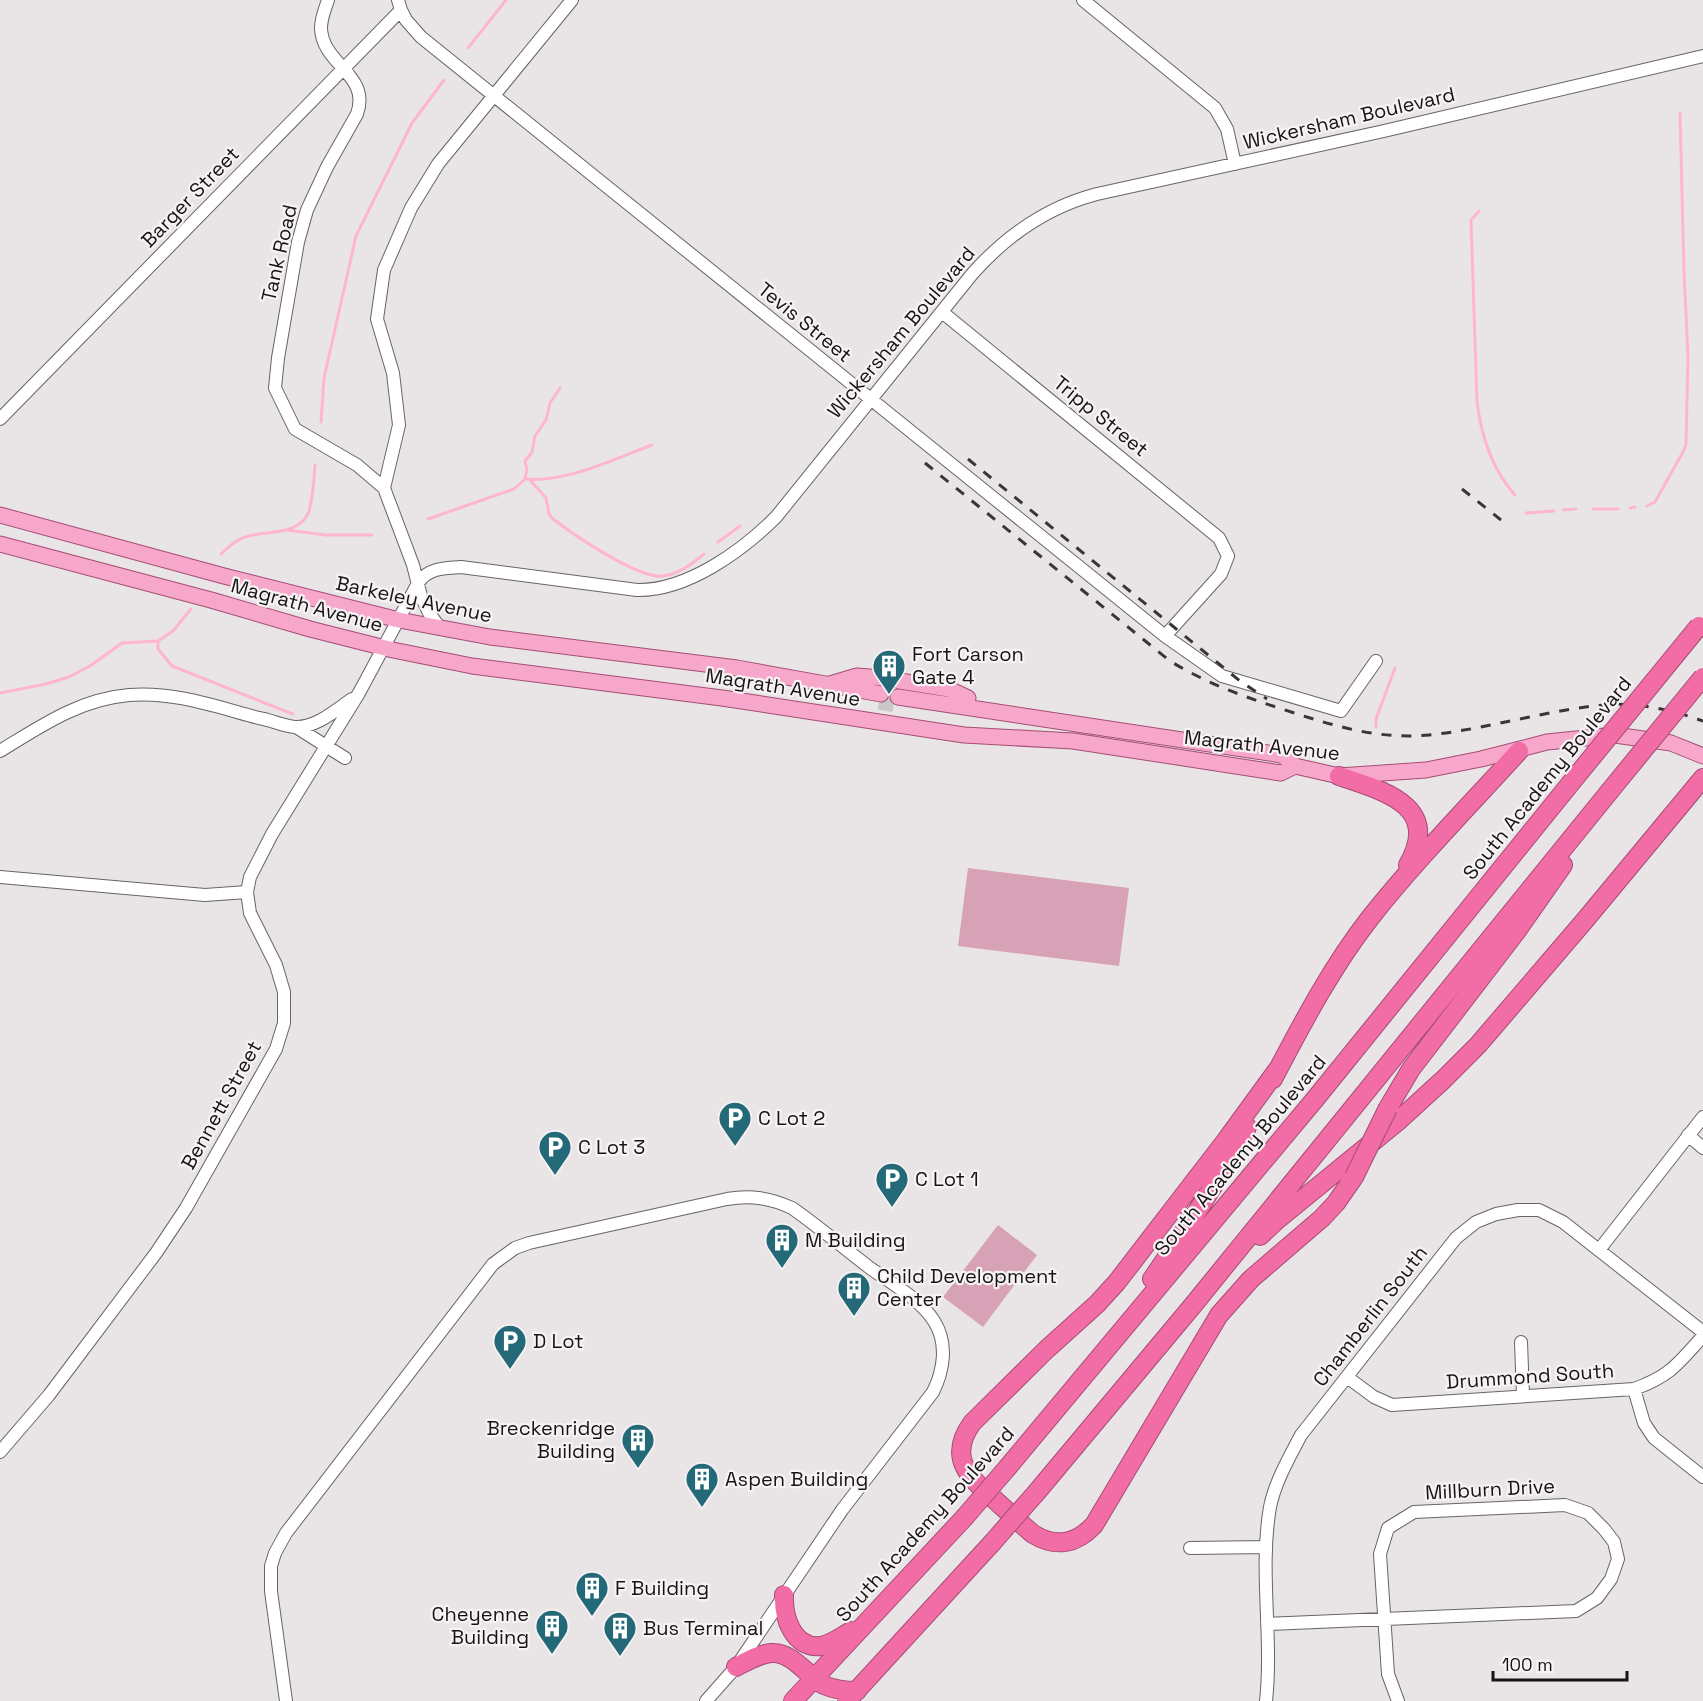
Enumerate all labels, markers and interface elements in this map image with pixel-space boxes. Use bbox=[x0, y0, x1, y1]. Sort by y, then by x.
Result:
street label: Wickersham Boulevard bbox=[1241, 81, 1457, 155]
street label: Barger Street bbox=[135, 141, 245, 253]
street label: Tank Road bbox=[255, 202, 303, 304]
street label: Wickersham Boulevard bbox=[821, 241, 981, 423]
street label: Tevis Street bbox=[753, 276, 857, 368]
street label: Tripp Street bbox=[1048, 370, 1154, 462]
street label: Barkeley Avenue bbox=[334, 570, 494, 628]
street label: Magrath Avenue bbox=[228, 572, 386, 638]
place label: Fort Carson Gate 4 bbox=[912, 641, 1024, 690]
building icon: Fort Carson Gate 4 bbox=[871, 648, 907, 695]
street label: Magrath Avenue bbox=[704, 662, 862, 712]
street label: South Academy Boulevard bbox=[1457, 671, 1637, 885]
street label: Magrath Avenue bbox=[1183, 724, 1341, 766]
street label: Bennett Street bbox=[175, 1036, 267, 1174]
street label: South Academy Boulevard bbox=[1148, 1049, 1332, 1261]
parking icon: C Lot 2 bbox=[717, 1100, 753, 1147]
place label: C Lot 2 bbox=[758, 1105, 825, 1131]
parking icon: C Lot 3 bbox=[537, 1129, 573, 1176]
place label: C Lot 3 bbox=[578, 1134, 645, 1160]
parking icon: C Lot 1 bbox=[874, 1161, 910, 1208]
place label: C Lot 1 bbox=[915, 1166, 979, 1192]
building icon: M Building bbox=[764, 1222, 800, 1269]
place label: M Building bbox=[805, 1227, 906, 1253]
street label: Chamberlin South bbox=[1307, 1240, 1433, 1392]
place label: Child Development Center bbox=[877, 1263, 1057, 1312]
building icon: Child Development Center bbox=[836, 1270, 872, 1317]
parking icon: D Lot bbox=[492, 1323, 528, 1370]
place label: D Lot bbox=[533, 1328, 583, 1354]
street label: Drummond South bbox=[1445, 1357, 1615, 1395]
place label: Breckenridge Building bbox=[486, 1415, 615, 1464]
street label: South Academy Boulevard bbox=[830, 1421, 1020, 1627]
building icon: Breckenridge Building bbox=[620, 1422, 656, 1469]
building icon: Aspen Building bbox=[684, 1461, 720, 1508]
place label: Aspen Building bbox=[725, 1466, 868, 1492]
street label: Millburn Drive bbox=[1424, 1473, 1556, 1505]
building icon: F Building bbox=[574, 1570, 610, 1617]
place label: F Building bbox=[615, 1575, 709, 1601]
place label: Cheyenne Building bbox=[432, 1601, 529, 1650]
building icon: Cheyenne Building bbox=[534, 1608, 570, 1655]
building icon: Bus Terminal bbox=[602, 1610, 638, 1657]
place label: Bus Terminal bbox=[643, 1615, 764, 1641]
scale bar bbox=[1493, 1644, 1626, 1682]
text: 100 m bbox=[1502, 1653, 1553, 1676]

